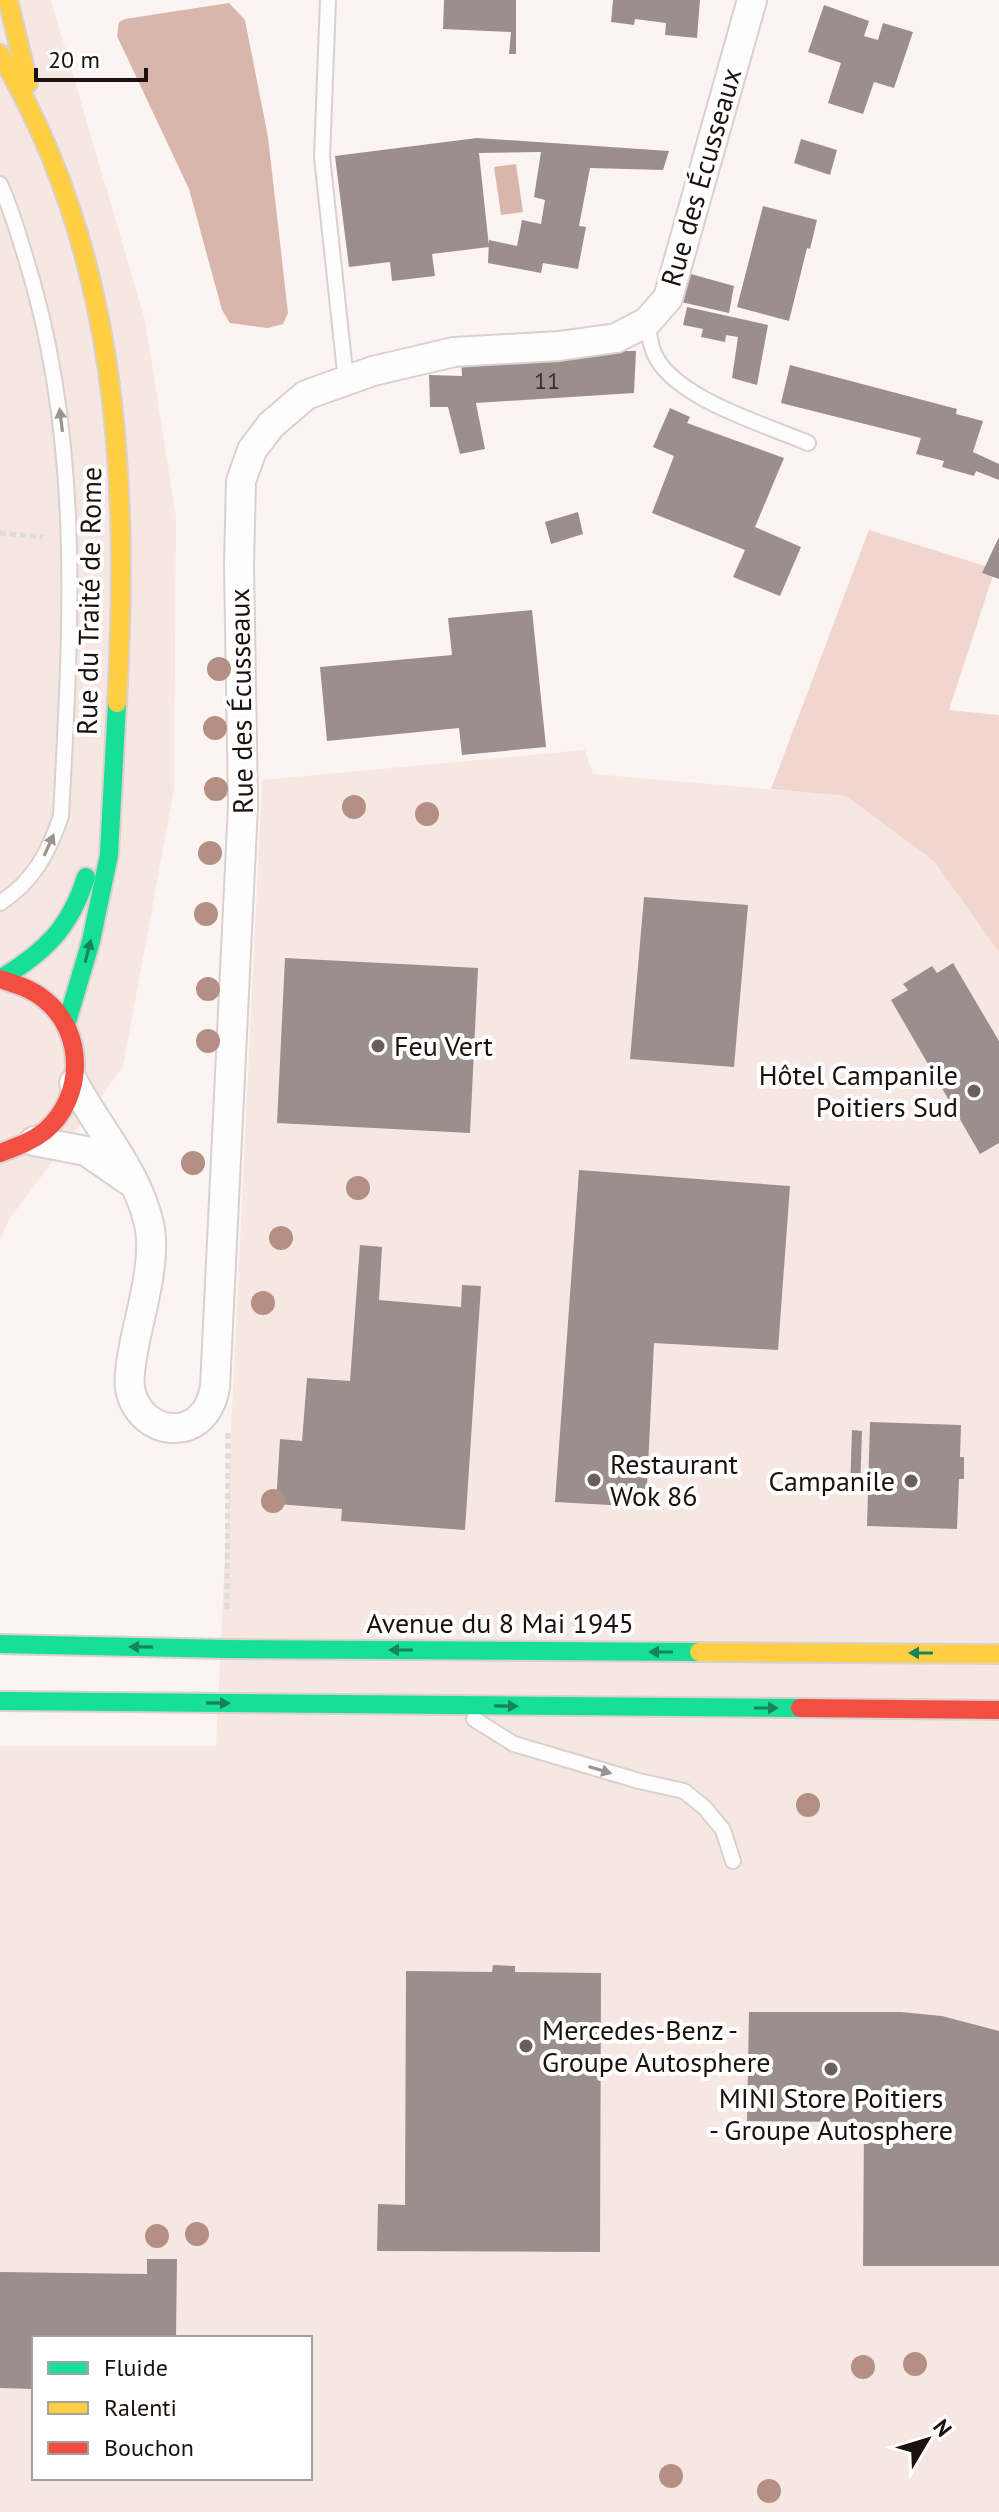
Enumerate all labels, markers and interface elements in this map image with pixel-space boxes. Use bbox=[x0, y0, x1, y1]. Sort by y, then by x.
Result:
scale bar bbox=[36, 32, 146, 82]
text: 20 m bbox=[48, 44, 100, 75]
street label: Rue des Écusseaux bbox=[652, 63, 749, 290]
house number: 11 bbox=[534, 365, 560, 396]
one-way arrow bbox=[54, 407, 67, 432]
street label: Rue du Traité de Rome bbox=[68, 466, 109, 735]
street label: Rue des Écusseaux bbox=[220, 588, 261, 814]
one-way arrow bbox=[43, 833, 56, 857]
one-way arrow bbox=[82, 938, 95, 963]
place label: Feu Vert bbox=[394, 1027, 493, 1064]
marker: Feu Vert bbox=[369, 1037, 387, 1055]
place label: Hôtel Campanile Poitiers Sud bbox=[759, 1056, 958, 1125]
marker: Hôtel Campanile Poitiers Sud bbox=[965, 1082, 983, 1100]
place label: Restaurant Wok 86 bbox=[610, 1445, 739, 1514]
place label: Campanile bbox=[769, 1462, 895, 1499]
marker: Restaurant Wok 86 bbox=[585, 1471, 603, 1489]
marker: Campanile bbox=[902, 1472, 920, 1490]
street label: Avenue du 8 Mai 1945 bbox=[366, 1604, 634, 1641]
one-way arrow bbox=[128, 1641, 153, 1654]
one-way arrow bbox=[388, 1644, 413, 1656]
one-way arrow bbox=[648, 1646, 673, 1658]
one-way arrow bbox=[908, 1647, 933, 1659]
one-way arrow bbox=[206, 1697, 231, 1710]
one-way arrow bbox=[494, 1700, 519, 1712]
one-way arrow bbox=[754, 1702, 779, 1715]
one-way arrow bbox=[589, 1764, 613, 1777]
place label: Mercedes-Benz - Groupe Autosphere bbox=[542, 2011, 771, 2080]
marker: Mercedes-Benz - Groupe Autosphere bbox=[517, 2037, 535, 2055]
marker: MINI Store Poitiers - Groupe Autosphere bbox=[822, 2060, 840, 2078]
place label: MINI Store Poitiers - Groupe Autosphere bbox=[709, 2079, 953, 2148]
legend bbox=[32, 2336, 312, 2480]
text: Fluide bbox=[104, 2352, 168, 2383]
text: Ralenti bbox=[104, 2392, 177, 2423]
north arrow bbox=[887, 2400, 967, 2480]
text: N bbox=[927, 2413, 958, 2442]
text: Bouchon bbox=[104, 2432, 194, 2463]

